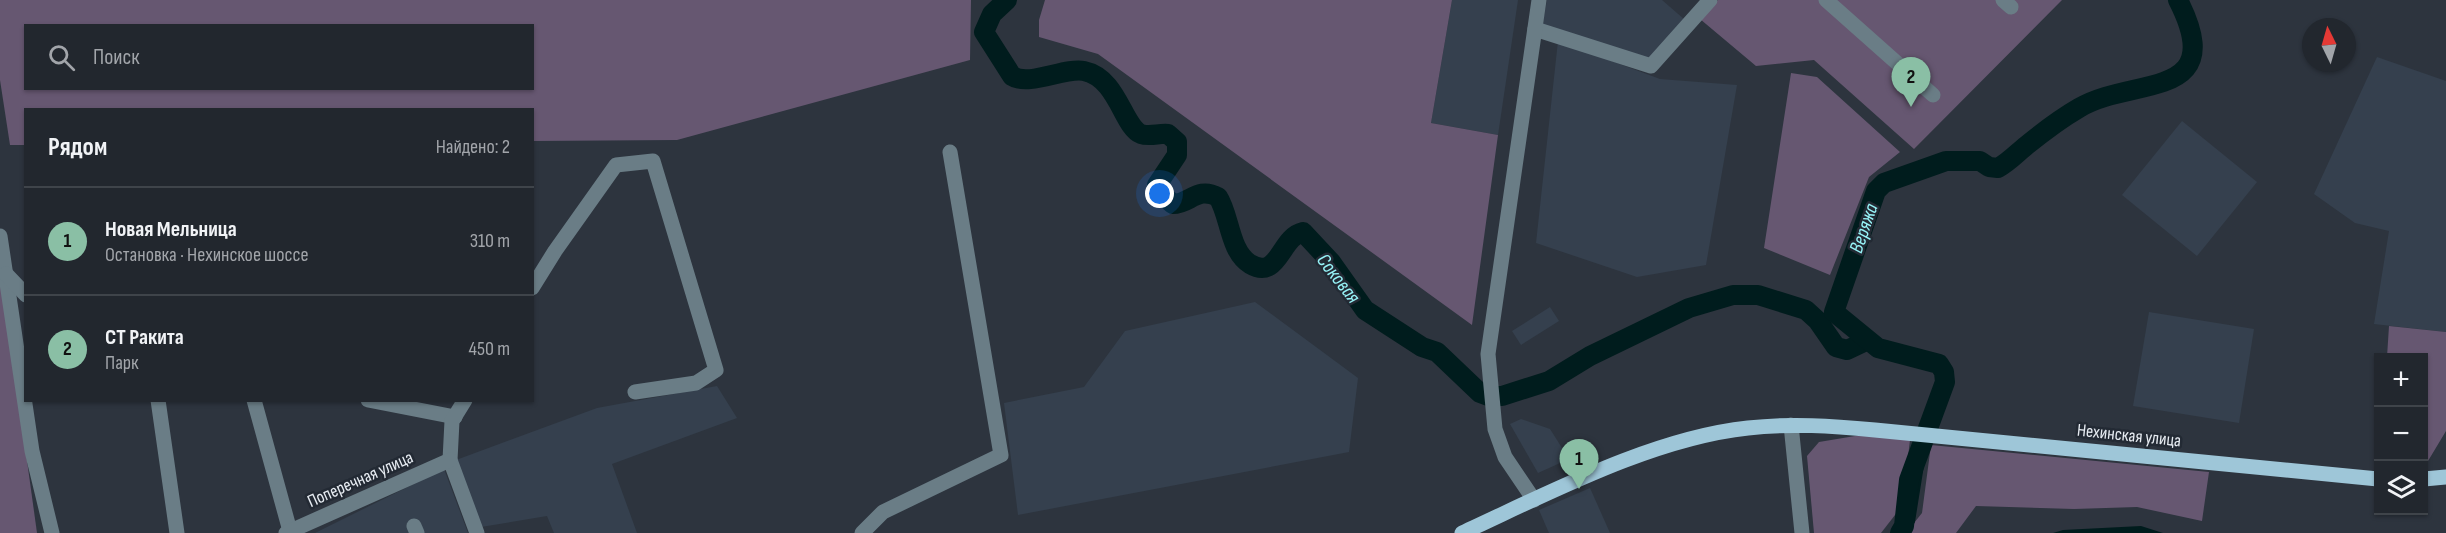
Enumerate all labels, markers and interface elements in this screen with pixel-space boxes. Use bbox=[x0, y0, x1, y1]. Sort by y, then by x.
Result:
north arrow bbox=[2302, 18, 2356, 72]
search box bbox=[24, 24, 534, 90]
icon: search bbox=[45, 41, 78, 74]
text: Поиск bbox=[93, 44, 139, 71]
pin: 2 bbox=[1892, 57, 1930, 107]
text: Рядом bbox=[48, 132, 107, 163]
text: Найдено: 2 bbox=[436, 135, 510, 159]
your location bbox=[1145, 179, 1174, 208]
water label: Веряжа bbox=[1844, 200, 1884, 256]
text: Новая Мельница bbox=[105, 216, 237, 243]
text: 1 bbox=[64, 229, 71, 253]
text: 310 m bbox=[470, 229, 510, 253]
text: Остановка · Нехинское шоссе bbox=[105, 243, 308, 267]
water label: Соковая bbox=[1311, 249, 1365, 309]
text: СТ Ракита bbox=[105, 324, 184, 351]
text: 2 bbox=[63, 337, 72, 361]
text: 450 m bbox=[469, 337, 510, 361]
text: Парк bbox=[105, 351, 139, 375]
map controls bbox=[2374, 353, 2428, 515]
button: + bbox=[2374, 353, 2428, 407]
button: − bbox=[2374, 407, 2428, 461]
street label: Нехинская улица bbox=[2076, 420, 2182, 451]
pin: 1 bbox=[1560, 440, 1598, 489]
street label: Поперечная улица bbox=[304, 447, 416, 512]
button: layers bbox=[2374, 461, 2428, 515]

